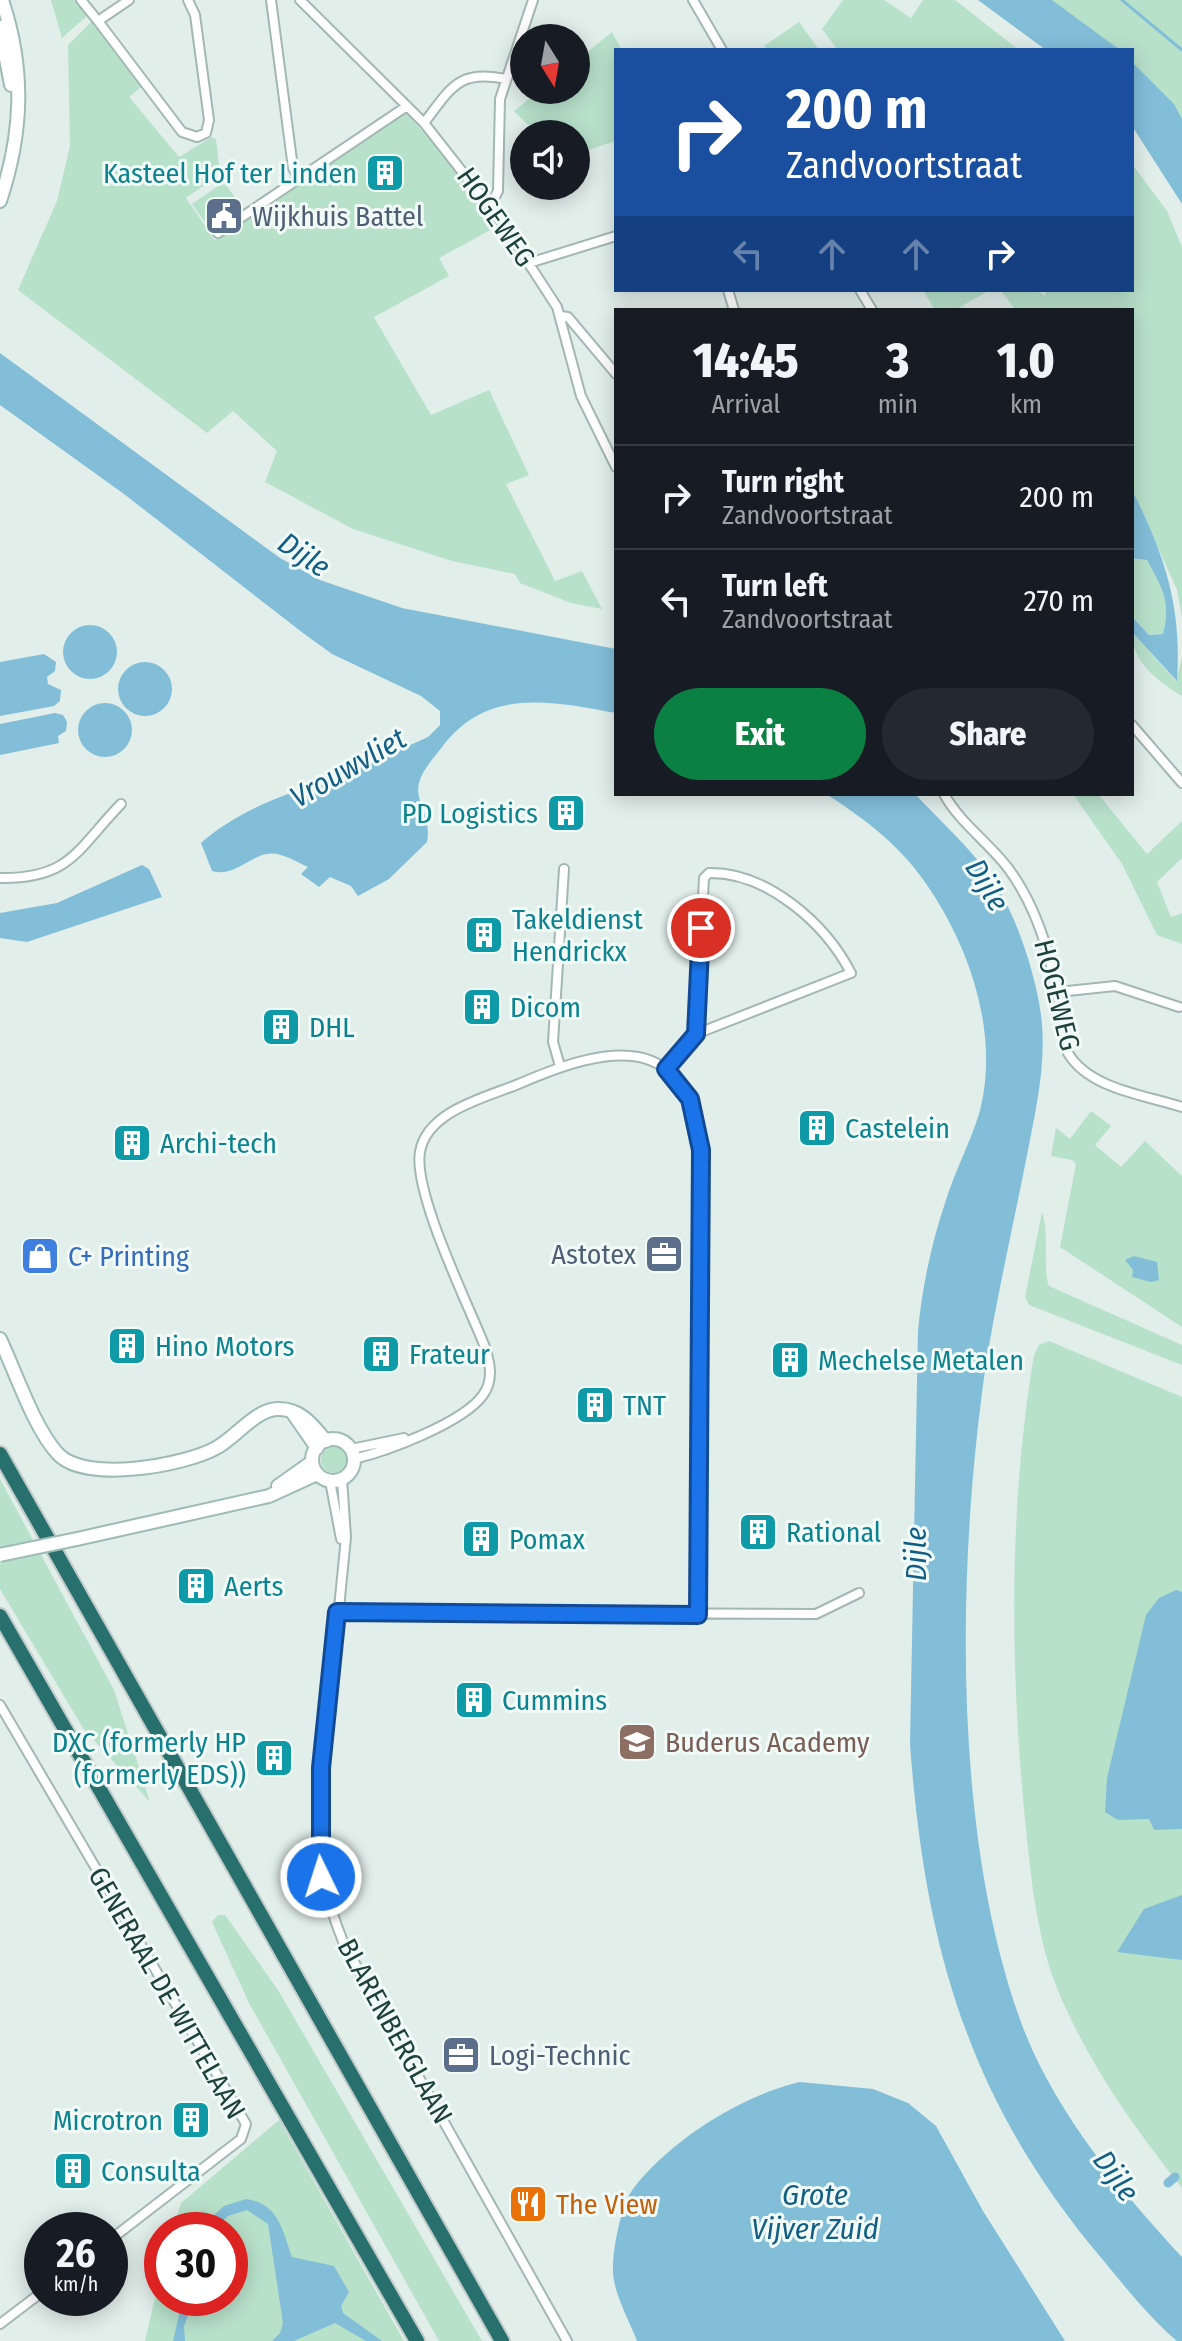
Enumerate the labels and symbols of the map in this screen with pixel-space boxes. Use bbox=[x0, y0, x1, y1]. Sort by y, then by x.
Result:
north arrow bbox=[510, 24, 590, 104]
building icon: Kasteel Hof ter Linden bbox=[364, 152, 406, 194]
place label: Kasteel Hof ter Linden bbox=[103, 157, 357, 190]
street label: HOGEWEG bbox=[450, 161, 542, 273]
public building icon: Wijkhuis Battel bbox=[203, 195, 245, 237]
place label: Wijkhuis Battel bbox=[252, 200, 423, 233]
water label: Dijle bbox=[271, 525, 337, 585]
water label: Vrouwvliet bbox=[284, 720, 413, 816]
building icon: PD Logistics bbox=[545, 792, 587, 834]
place label: PD Logistics bbox=[402, 797, 538, 830]
water label: Dijle bbox=[957, 852, 1017, 918]
pin bbox=[667, 894, 735, 962]
place label: Takeldienst Hendrickx bbox=[512, 903, 644, 968]
building icon: Takeldienst Hendrickx bbox=[463, 914, 505, 956]
street label: HOGEWEG bbox=[1027, 936, 1087, 1054]
building icon: Dicom bbox=[461, 986, 503, 1028]
place label: Dicom bbox=[510, 991, 581, 1024]
building icon: DHL bbox=[260, 1006, 302, 1048]
place label: DHL bbox=[309, 1011, 355, 1044]
building icon: Castelein bbox=[796, 1107, 838, 1149]
place label: Castelein bbox=[845, 1112, 950, 1145]
building icon: Archi-tech bbox=[111, 1122, 153, 1164]
place label: Archi-tech bbox=[160, 1127, 277, 1160]
office icon: Astotex bbox=[643, 1233, 685, 1275]
shop icon: C+ Printing bbox=[19, 1235, 61, 1277]
place label: Astotex bbox=[551, 1238, 637, 1271]
place label: C+ Printing bbox=[68, 1240, 190, 1273]
building icon: Hino Motors bbox=[106, 1325, 148, 1367]
place label: Hino Motors bbox=[155, 1330, 295, 1363]
building icon: Frateur bbox=[360, 1333, 402, 1375]
place label: Frateur bbox=[409, 1338, 490, 1371]
building icon: Mechelse Metalen bbox=[769, 1339, 811, 1381]
place label: Mechelse Metalen bbox=[818, 1344, 1024, 1377]
building icon: TNT bbox=[574, 1384, 616, 1426]
place label: TNT bbox=[623, 1389, 666, 1422]
building icon: Rational bbox=[737, 1511, 779, 1553]
place label: Rational bbox=[786, 1516, 881, 1549]
building icon: Pomax bbox=[460, 1518, 502, 1560]
place label: Pomax bbox=[509, 1523, 586, 1556]
water label: Dijle bbox=[898, 1527, 934, 1581]
building icon: Aerts bbox=[175, 1565, 217, 1607]
place label: Aerts bbox=[224, 1570, 283, 1603]
building icon: Cummins bbox=[453, 1679, 495, 1721]
place label: Cummins bbox=[502, 1684, 607, 1717]
school or university icon: Buderus Academy bbox=[616, 1721, 658, 1763]
place label: DXC (formerly HP (formerly EDS)) bbox=[52, 1726, 246, 1791]
place label: Buderus Academy bbox=[665, 1726, 870, 1759]
building icon: DXC (formerly HP (formerly EDS)) bbox=[253, 1737, 295, 1779]
position arrow bbox=[279, 1835, 363, 1919]
street label: GENERAAL DE WITTELAAN bbox=[81, 1861, 253, 2125]
street label: BLARENBERGLAAN bbox=[331, 1933, 459, 2129]
office icon: Logi-Technic bbox=[440, 2034, 482, 2076]
place label: Logi-Technic bbox=[489, 2039, 630, 2072]
building icon: Microtron bbox=[170, 2099, 212, 2141]
place label: Microtron bbox=[53, 2104, 163, 2137]
water label: Dijle bbox=[1085, 2143, 1147, 2209]
building icon: Consulta bbox=[52, 2150, 94, 2192]
place label: Consulta bbox=[101, 2155, 201, 2188]
water label: Grote Vijver Zuid bbox=[751, 2177, 879, 2247]
restaurant icon: The View bbox=[507, 2183, 549, 2225]
place label: The View bbox=[556, 2188, 658, 2221]
speed limit sign: 30 bbox=[144, 2212, 248, 2316]

